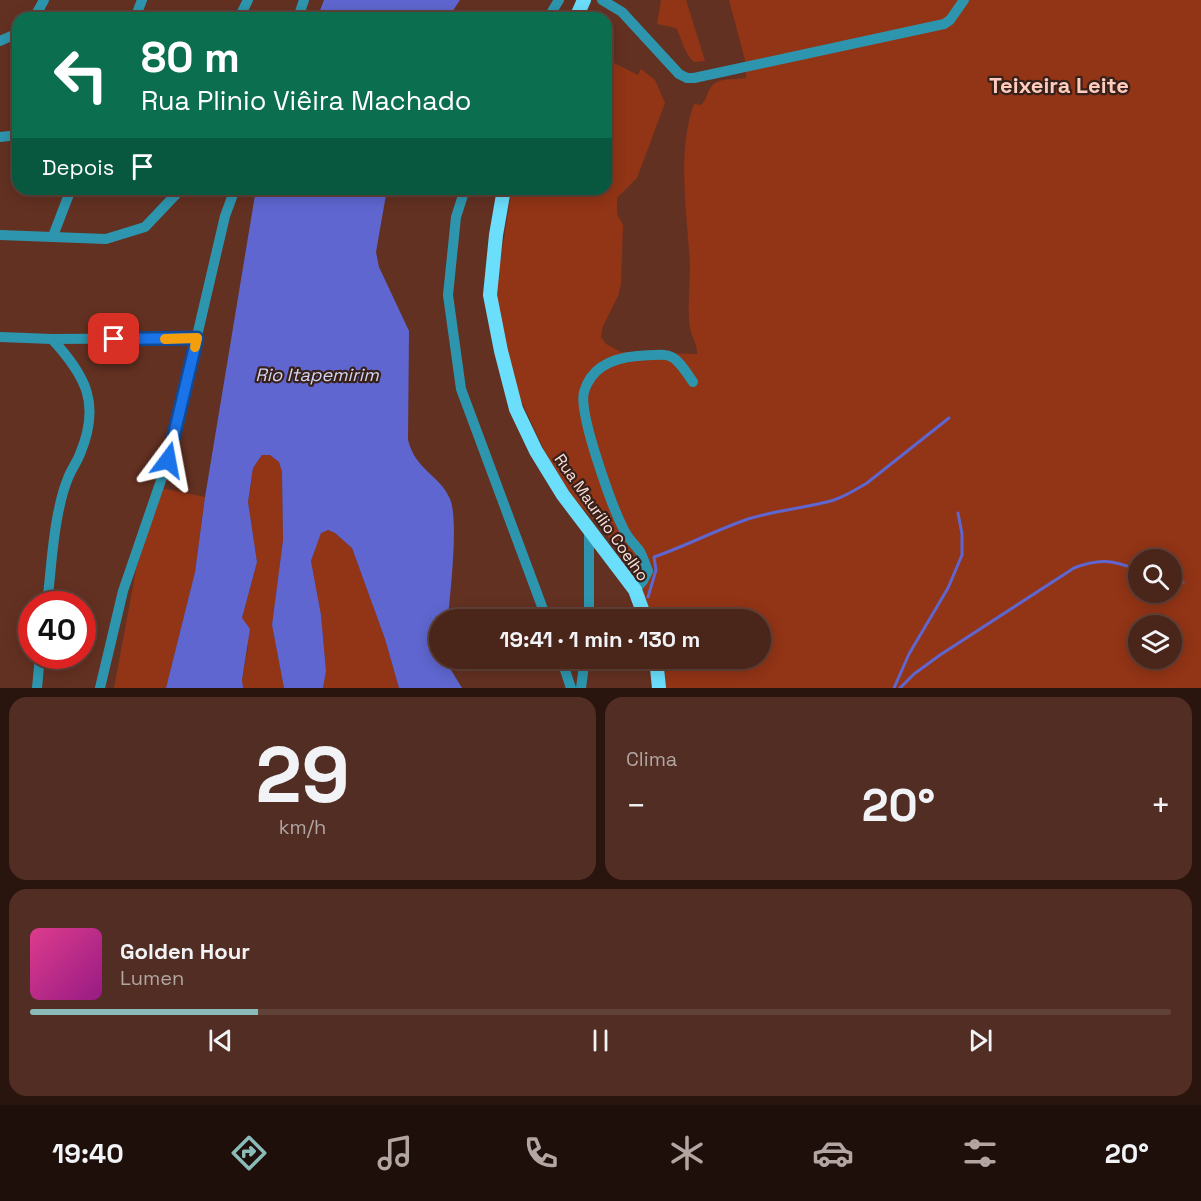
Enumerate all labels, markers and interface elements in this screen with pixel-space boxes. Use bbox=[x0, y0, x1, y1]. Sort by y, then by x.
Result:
text: 80 m bbox=[141, 31, 240, 84]
icon: left bbox=[42, 36, 120, 114]
district label: Teixeira Leite bbox=[989, 71, 1129, 99]
text: Rua Plinio Viêira Machado bbox=[141, 83, 471, 118]
icon: arrive bbox=[126, 150, 159, 183]
text: Depois bbox=[42, 153, 114, 181]
pin bbox=[88, 313, 139, 364]
icon: arrive bbox=[97, 322, 130, 355]
water label: Rio Itapemirim bbox=[255, 363, 379, 386]
position arrow bbox=[136, 428, 200, 492]
street label: Rua Maurílio Coelho bbox=[550, 449, 653, 585]
map controls bbox=[1128, 549, 1182, 669]
button: search bbox=[1128, 549, 1182, 603]
speed limit sign: 40 bbox=[18, 591, 96, 669]
button: layers bbox=[1128, 615, 1182, 669]
text: 19:41 · 1 min · 130 m bbox=[500, 625, 700, 653]
text: 29 bbox=[255, 725, 350, 825]
text: Clima bbox=[626, 746, 677, 772]
text: 20° bbox=[862, 777, 935, 834]
text: − bbox=[626, 785, 646, 827]
text: + bbox=[1151, 785, 1171, 827]
text: km/h bbox=[279, 814, 326, 840]
text: Golden Hour bbox=[120, 937, 250, 965]
text: Lumen bbox=[120, 965, 184, 991]
icon: previous bbox=[204, 1024, 237, 1057]
icon: pause bbox=[584, 1024, 617, 1057]
icon: next bbox=[964, 1024, 997, 1057]
icon: directions bbox=[228, 1132, 270, 1174]
icon: music bbox=[374, 1132, 416, 1174]
icon: phone bbox=[520, 1132, 562, 1174]
icon: climate bbox=[666, 1132, 708, 1174]
icon: car bbox=[812, 1132, 854, 1174]
icon: filters bbox=[959, 1132, 1001, 1174]
text: 19:40 bbox=[52, 1136, 124, 1171]
text: 20° bbox=[1105, 1136, 1149, 1171]

